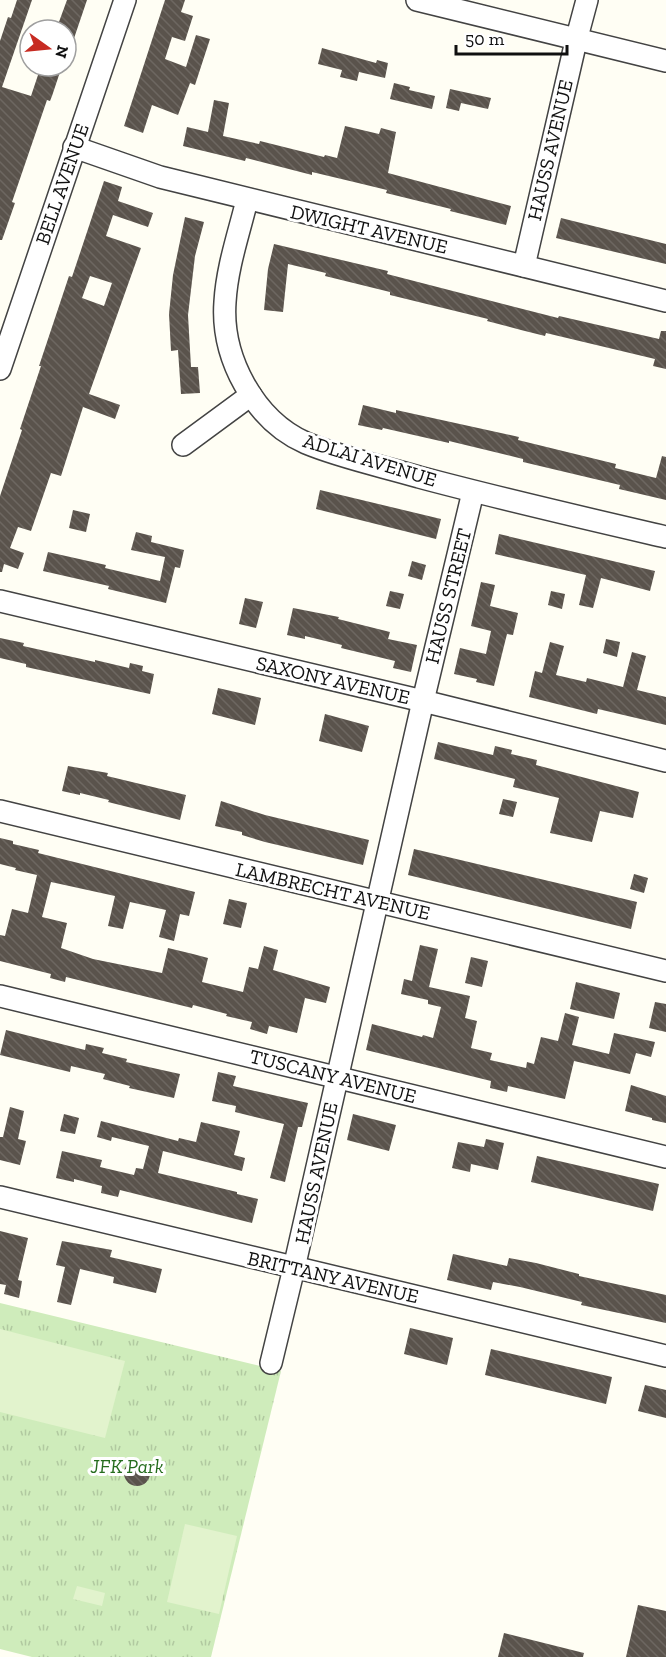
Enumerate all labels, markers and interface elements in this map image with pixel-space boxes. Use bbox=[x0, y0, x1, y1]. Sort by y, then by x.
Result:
north arrow bbox=[18, 18, 78, 78]
scale bar bbox=[456, 18, 567, 56]
text: 50 m bbox=[465, 28, 505, 50]
text: N bbox=[51, 43, 73, 60]
street label: HAUSS AVENUE bbox=[522, 77, 578, 223]
street label: BELL AVENUE bbox=[30, 120, 94, 248]
street label: DWIGHT AVENUE bbox=[288, 199, 450, 259]
street label: ADLAI AVENUE bbox=[300, 428, 440, 492]
street label: HAUSS STREET bbox=[420, 526, 476, 666]
street label: SAXONY AVENUE bbox=[254, 651, 412, 709]
street label: LAMBRECHT AVENUE bbox=[233, 857, 433, 925]
street label: TUSCANY AVENUE bbox=[247, 1044, 419, 1108]
street label: HAUSS AVENUE bbox=[289, 1100, 343, 1246]
street label: BRITTANY AVENUE bbox=[245, 1246, 421, 1308]
park label: JFK Park bbox=[89, 1454, 164, 1478]

